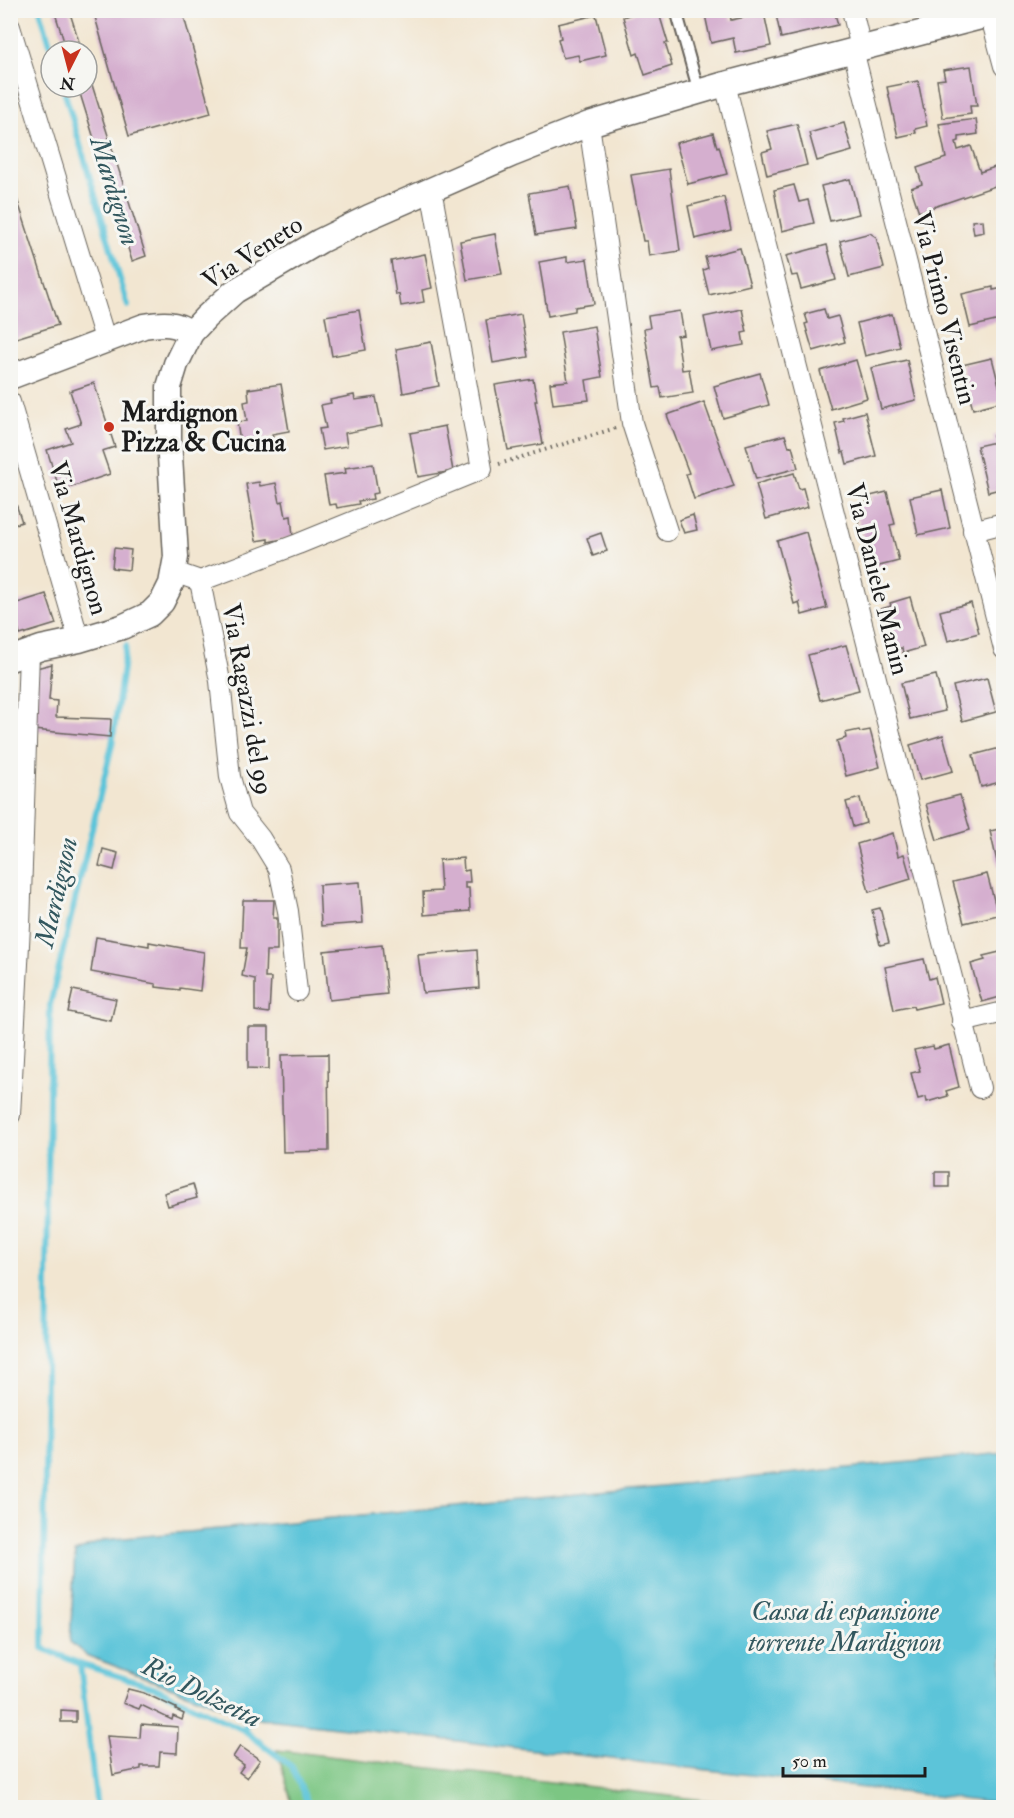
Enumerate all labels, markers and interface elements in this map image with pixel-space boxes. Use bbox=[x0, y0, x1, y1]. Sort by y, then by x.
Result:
north arrow bbox=[39, 39, 99, 99]
text: N bbox=[59, 72, 77, 94]
water label: Mardignon bbox=[82, 131, 147, 250]
street label: Via Veneto bbox=[196, 208, 309, 297]
street label: Via Primo Visentin bbox=[905, 208, 984, 408]
place label: Mardignon Pizza & Cucina bbox=[120, 397, 287, 459]
marker: Mardignon Pizza & Cucina bbox=[102, 420, 116, 434]
street label: Via Mardignon bbox=[41, 458, 115, 619]
street label: Via Daniele Manin bbox=[838, 480, 916, 679]
street label: Via Ragazzi del 99 bbox=[214, 601, 280, 798]
water label: Mardignon bbox=[27, 834, 85, 952]
water label: Cassa di espansione torrente Mardignon bbox=[748, 1595, 942, 1659]
water label: Rio Dolzetta bbox=[136, 1649, 267, 1735]
scale bar bbox=[783, 1740, 926, 1778]
text: 50 m bbox=[792, 1750, 827, 1773]

